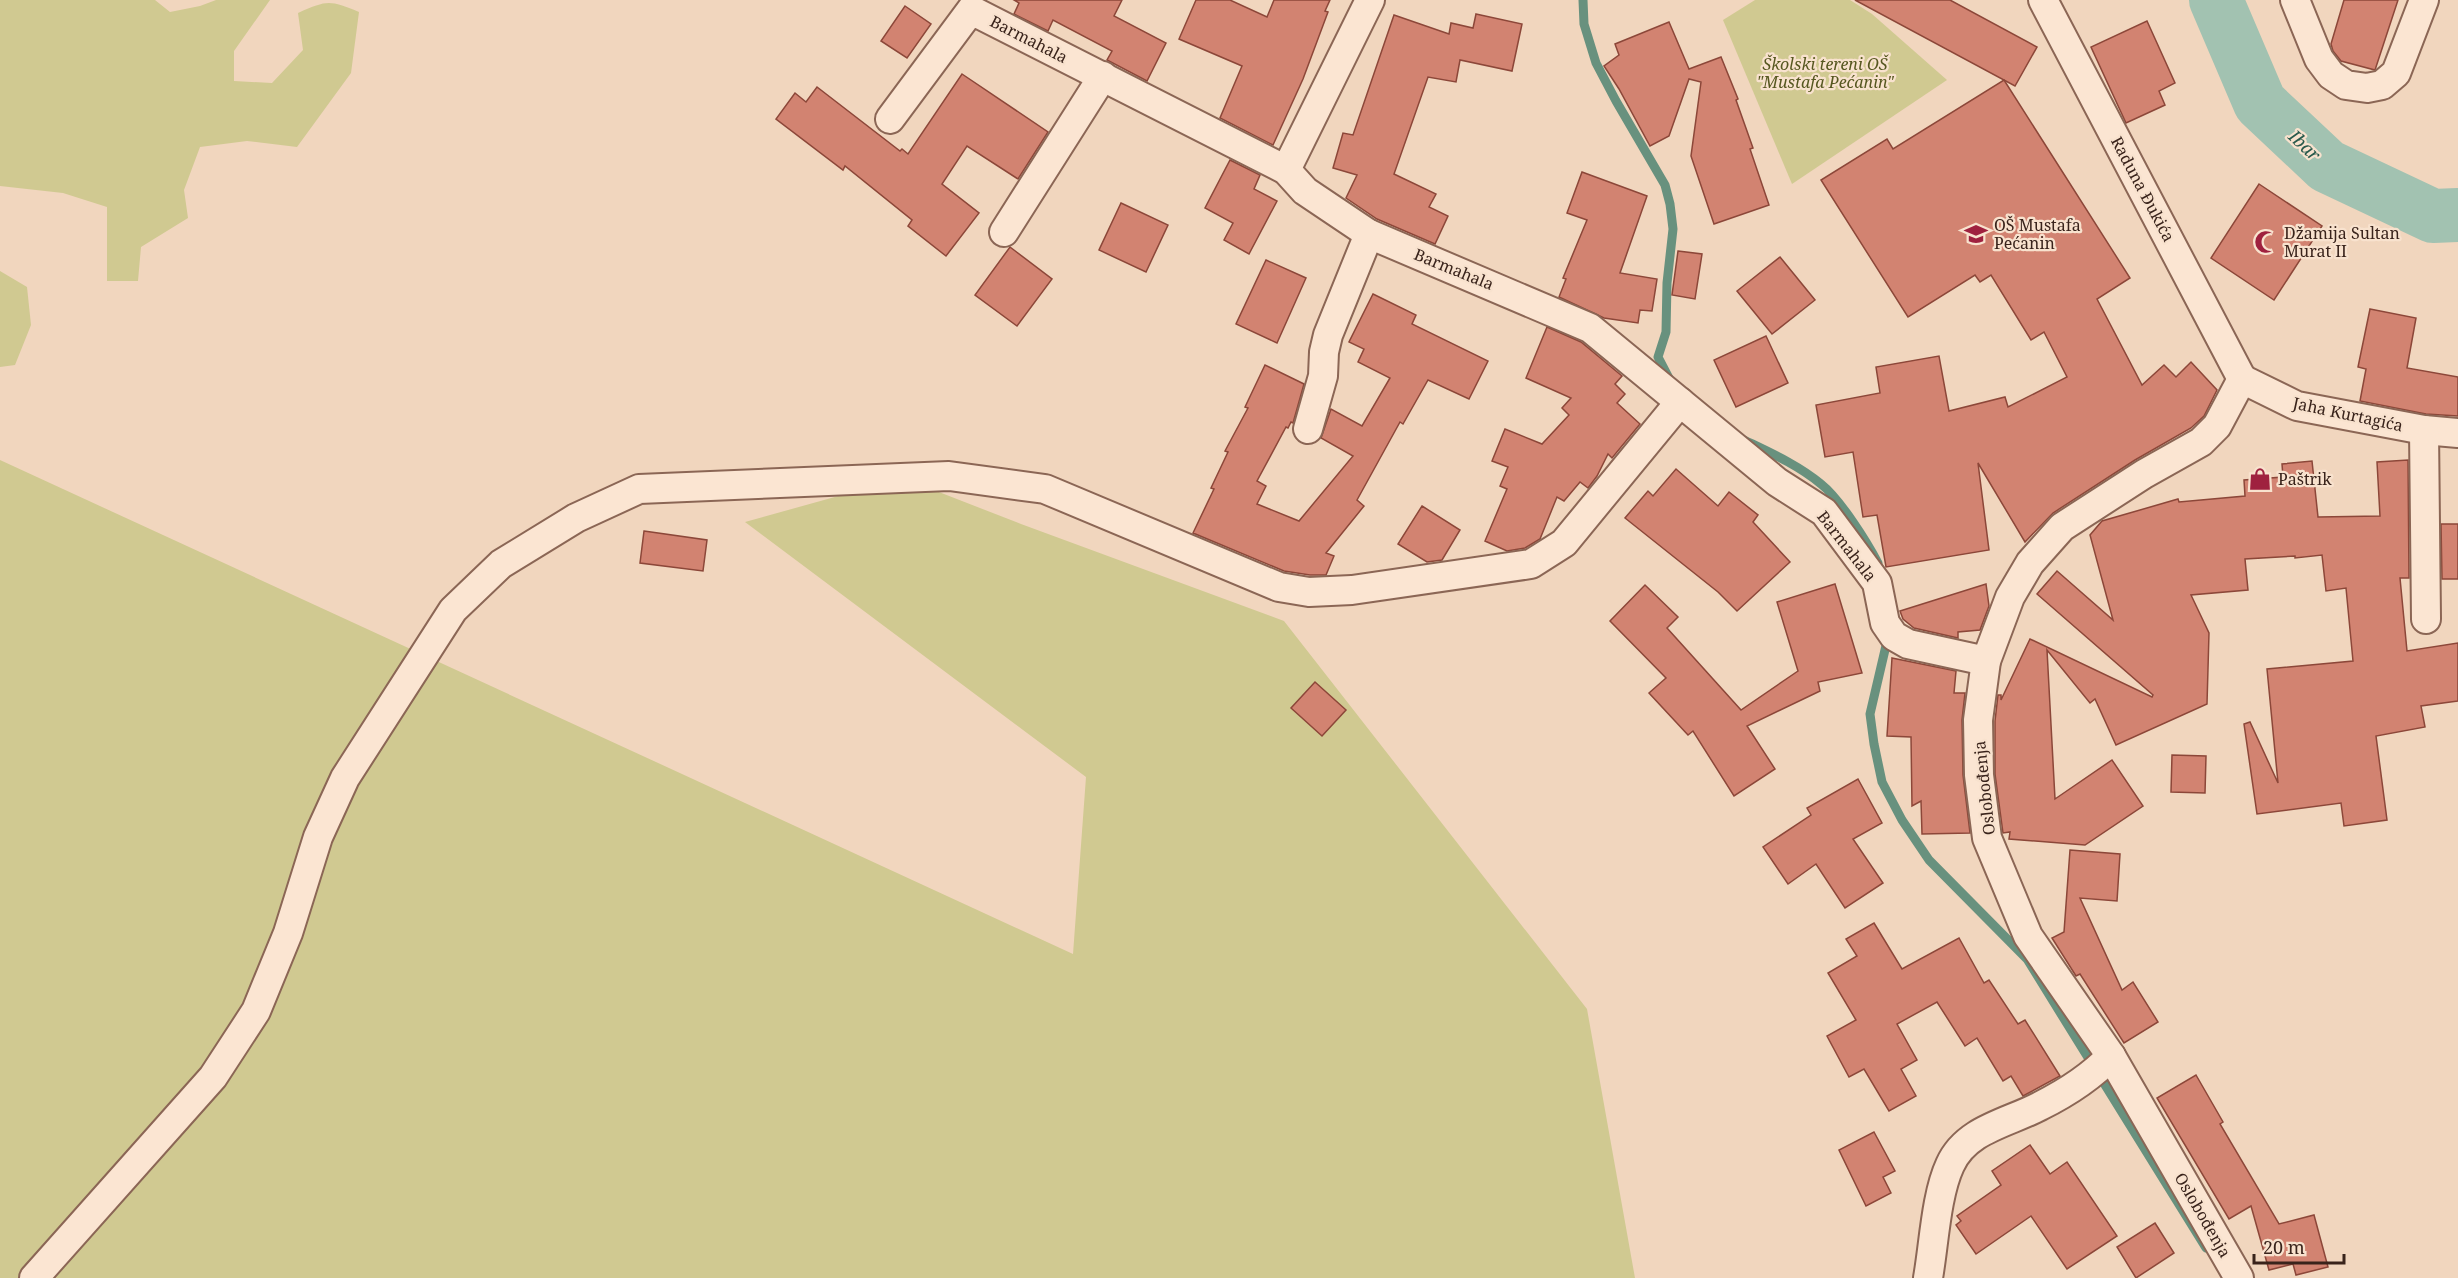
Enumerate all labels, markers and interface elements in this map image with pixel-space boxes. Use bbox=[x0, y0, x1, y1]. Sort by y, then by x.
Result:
street label: Barmahala bbox=[986, 10, 1072, 68]
park label: Školski tereni OŠ "Mustafa Pećanin" bbox=[1757, 53, 1895, 93]
water label: Ibar bbox=[2283, 123, 2327, 166]
street label: Raduna Ðukića bbox=[2106, 133, 2180, 245]
place label: OŠ Mustafa Pećanin bbox=[1994, 214, 2081, 254]
school or university icon: OŠ Mustafa Pećanin bbox=[1963, 221, 1989, 247]
place label: Džamija Sultan Murat II bbox=[2284, 222, 2400, 262]
mosque icon: Džamija Sultan Murat II bbox=[2253, 229, 2279, 255]
street label: Barmahala bbox=[1411, 243, 1497, 295]
street label: Jaha Kurtagića bbox=[2290, 391, 2405, 436]
shop icon: Paštrik bbox=[2247, 466, 2273, 492]
place label: Paštrik bbox=[2278, 468, 2332, 490]
street label: Barmahala bbox=[1812, 506, 1882, 586]
street label: Oslobođenja bbox=[1968, 740, 2000, 836]
street label: Oslobođenja bbox=[2170, 1168, 2236, 1262]
scale bar bbox=[2254, 1227, 2344, 1265]
text: 20 m bbox=[2263, 1235, 2305, 1259]

